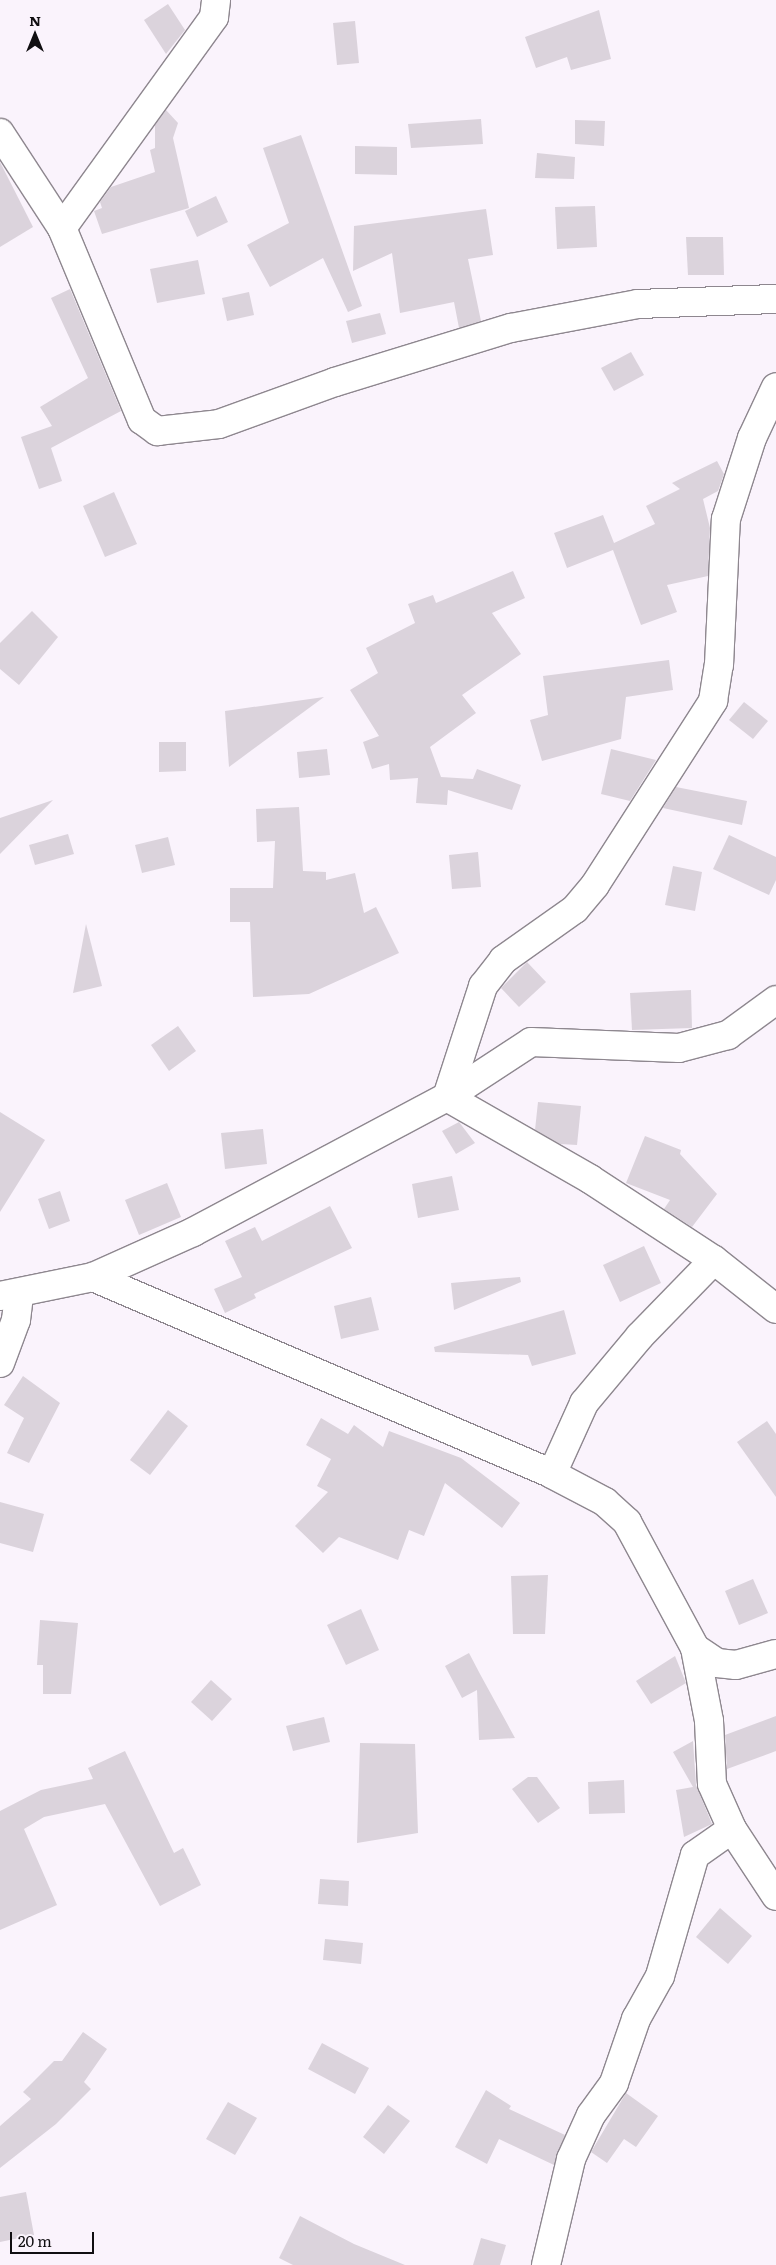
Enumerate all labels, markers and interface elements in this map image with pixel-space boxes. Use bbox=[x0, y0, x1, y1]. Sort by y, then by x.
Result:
north arrow bbox=[10, 10, 60, 60]
text: N bbox=[29, 10, 41, 30]
scale bar bbox=[12, 2222, 96, 2254]
text: 20 m bbox=[18, 2229, 52, 2252]

